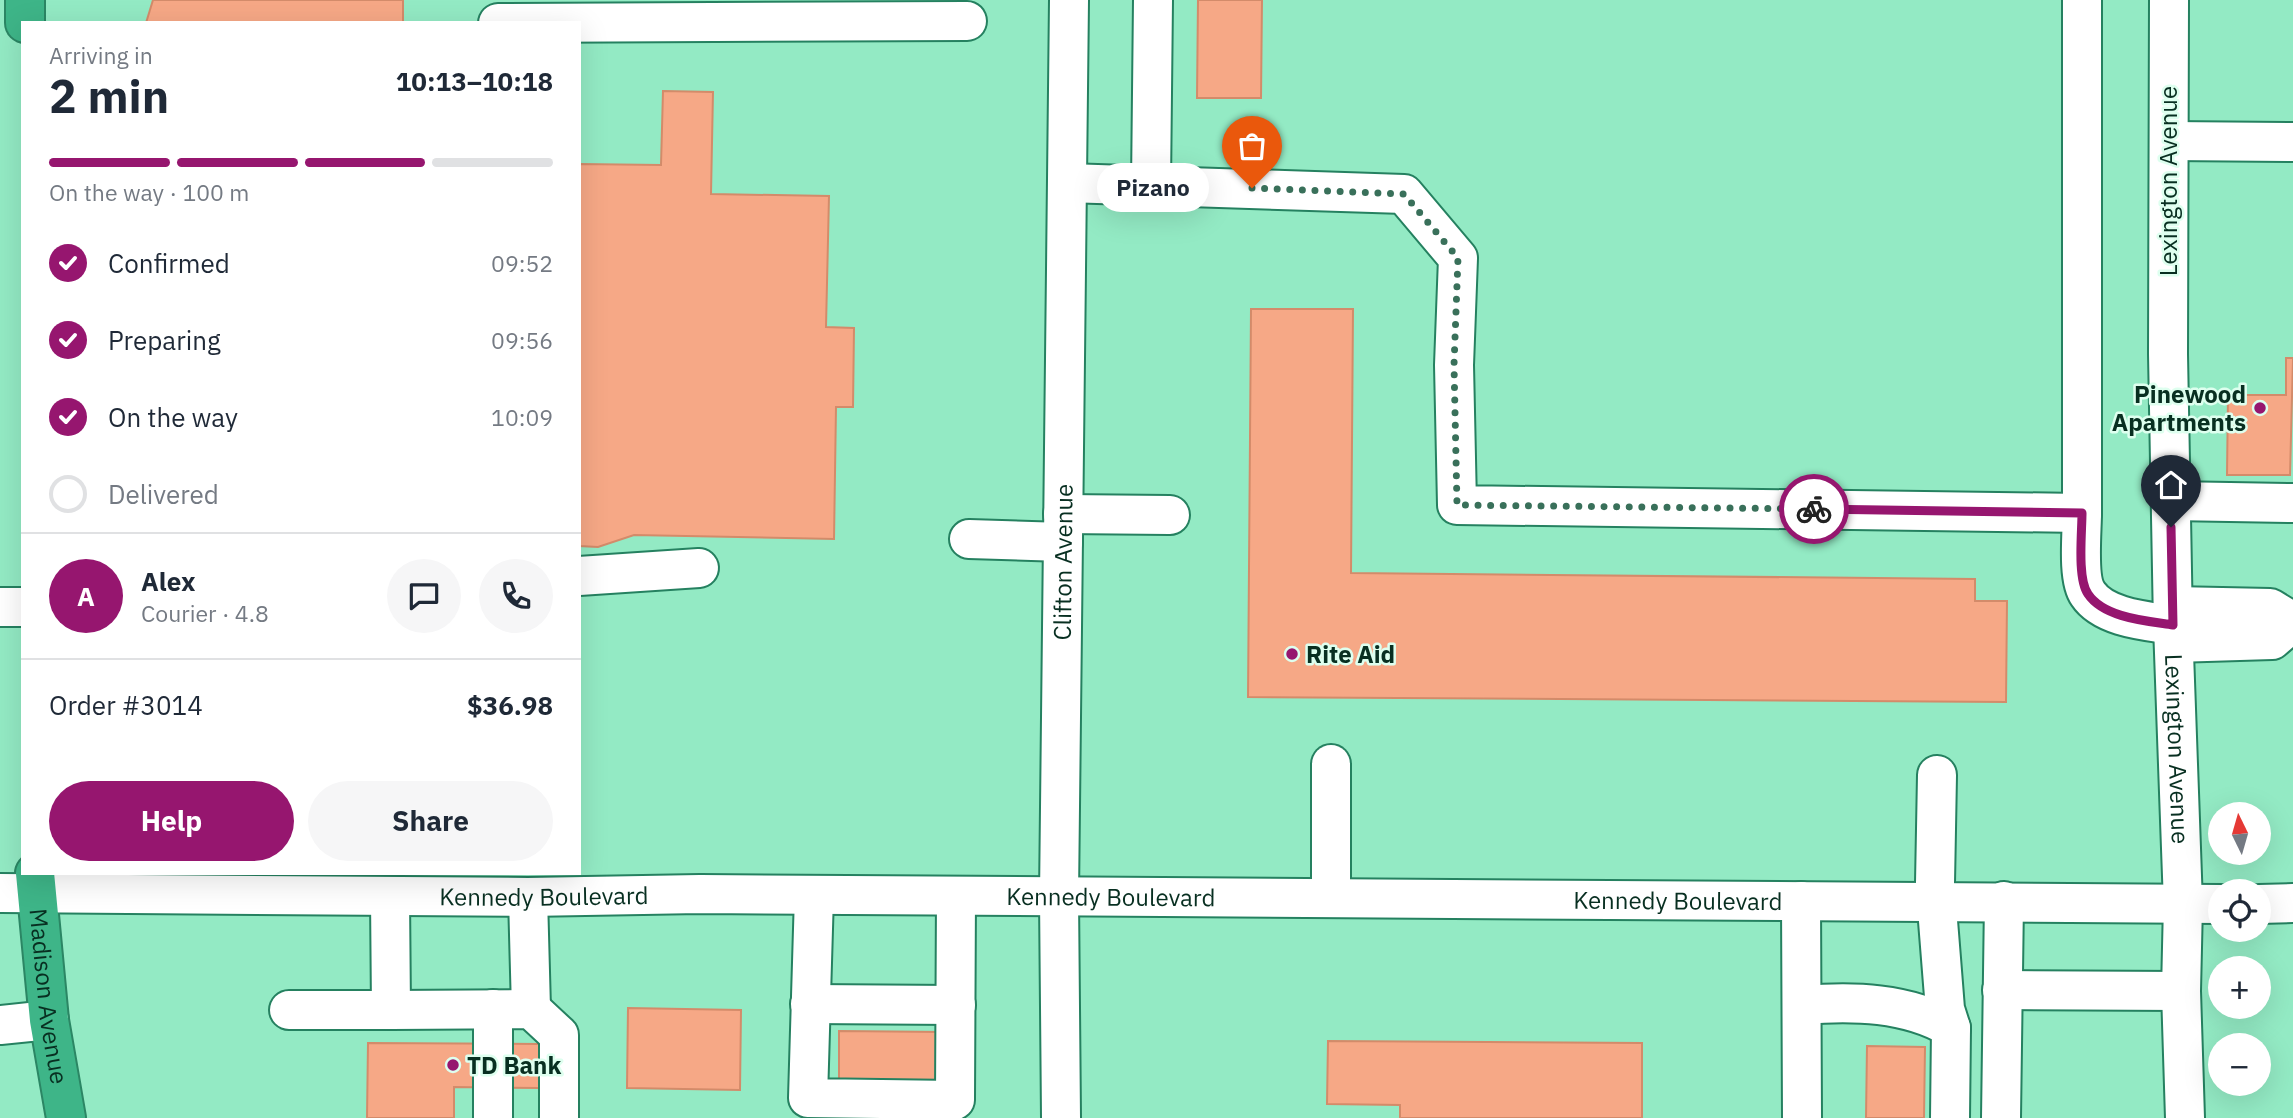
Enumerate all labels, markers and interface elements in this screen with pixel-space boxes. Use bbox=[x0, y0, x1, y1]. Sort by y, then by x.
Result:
text: Arriving in bbox=[49, 40, 153, 70]
text: 10:13–10:18 bbox=[396, 64, 553, 98]
text: 2 min bbox=[49, 66, 169, 126]
street label: Lexington Avenue bbox=[2152, 86, 2184, 276]
pin bbox=[1222, 116, 1282, 188]
icon: bag bbox=[1233, 127, 1271, 165]
callout: Pizano bbox=[1098, 164, 1210, 212]
text: Pizano bbox=[1116, 172, 1190, 202]
text: On the way · 100 m bbox=[49, 177, 249, 207]
icon: check bbox=[49, 244, 87, 282]
text: Confirmed bbox=[108, 246, 230, 280]
text: 09:52 bbox=[491, 248, 553, 278]
icon: check bbox=[49, 321, 87, 359]
text: Preparing bbox=[108, 323, 221, 357]
text: 09:56 bbox=[491, 325, 553, 355]
place label: Pinewood Apartments bbox=[2112, 378, 2246, 438]
icon: check bbox=[49, 398, 87, 436]
text: On the way bbox=[108, 400, 238, 434]
marker: Pinewood Apartments bbox=[2252, 400, 2268, 416]
text: 10:09 bbox=[491, 402, 553, 432]
pin bbox=[2141, 455, 2201, 527]
icon: home bbox=[2152, 466, 2190, 504]
courier bbox=[1779, 474, 1849, 544]
text: Delivered bbox=[108, 477, 219, 511]
street label: Clifton Avenue bbox=[1046, 484, 1080, 640]
icon: bike bbox=[1795, 490, 1833, 528]
button: chat bbox=[387, 559, 461, 633]
button: phone bbox=[479, 559, 553, 633]
text: Alex bbox=[141, 564, 195, 598]
text: A bbox=[77, 579, 95, 613]
text: Courier · 4.8 bbox=[141, 598, 269, 628]
place label: Rite Aid bbox=[1306, 638, 1395, 670]
marker: Rite Aid bbox=[1284, 646, 1300, 662]
street label: Lexington Avenue bbox=[2158, 653, 2197, 845]
text: Order #3014 bbox=[49, 688, 203, 722]
text: $36.98 bbox=[467, 688, 553, 722]
button: Help bbox=[49, 781, 294, 861]
button: Share bbox=[308, 781, 553, 861]
north arrow bbox=[2208, 802, 2272, 864]
map controls bbox=[2208, 802, 2271, 1096]
street label: Kennedy Boulevard bbox=[439, 879, 649, 913]
button: locate bbox=[2208, 879, 2271, 942]
street label: Kennedy Boulevard bbox=[1006, 880, 1216, 913]
street label: Kennedy Boulevard bbox=[1573, 884, 1783, 917]
street label: Madison Avenue bbox=[22, 907, 76, 1087]
button: + bbox=[2208, 956, 2271, 1019]
button: − bbox=[2208, 1033, 2271, 1096]
place label: TD Bank bbox=[467, 1049, 561, 1081]
marker: TD Bank bbox=[445, 1057, 461, 1073]

